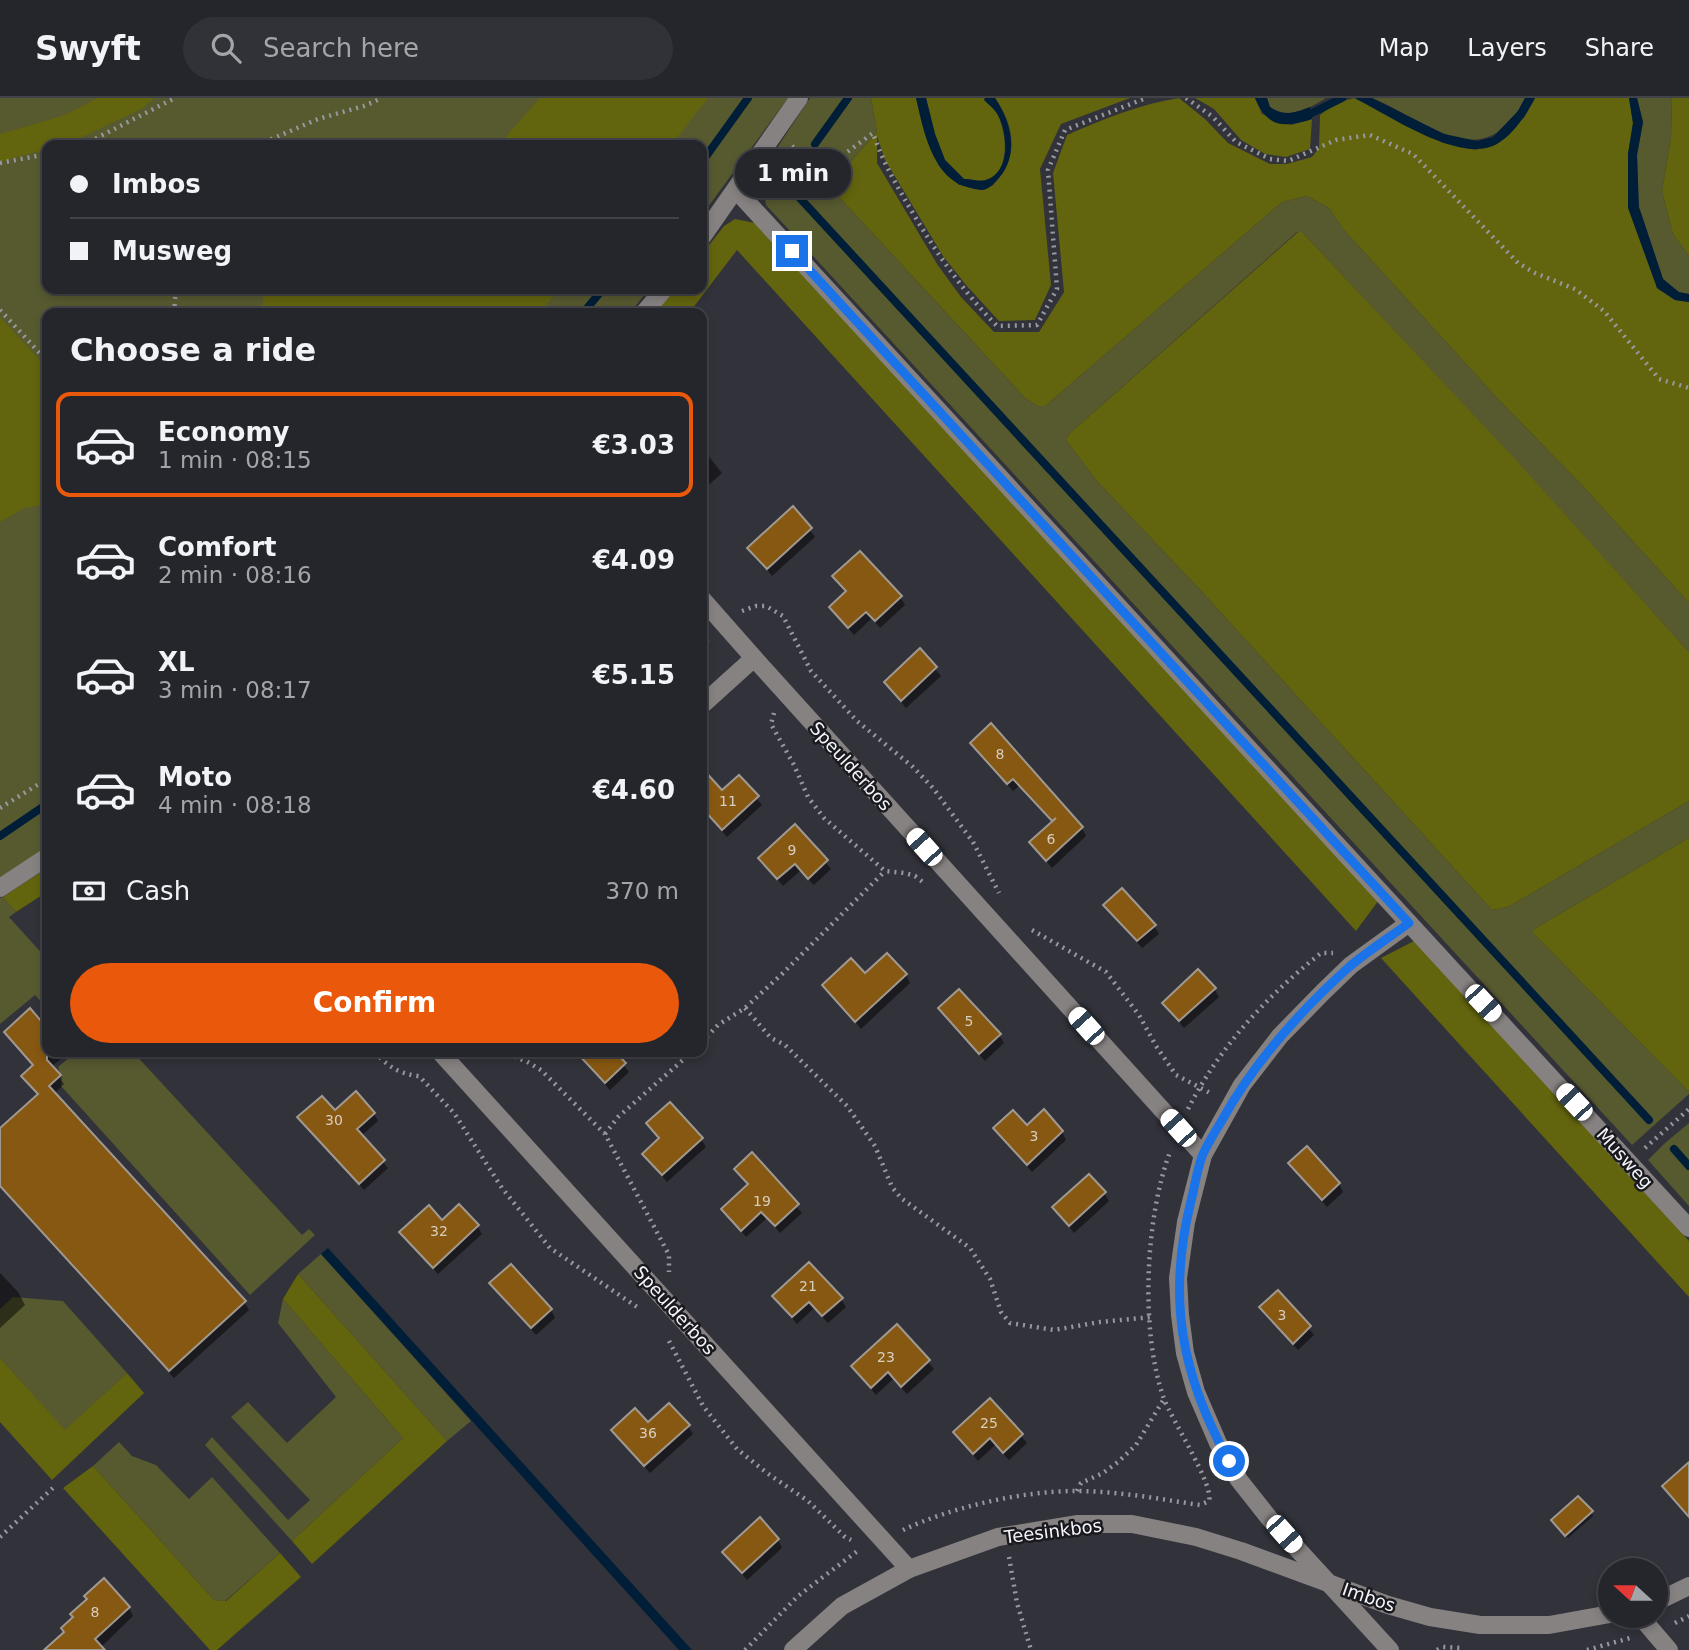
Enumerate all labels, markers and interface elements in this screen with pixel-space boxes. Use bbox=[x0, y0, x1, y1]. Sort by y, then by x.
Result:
search box bbox=[183, 17, 673, 80]
text: Swyft bbox=[35, 29, 141, 68]
icon: search bbox=[207, 29, 245, 67]
text: Search here bbox=[263, 33, 419, 63]
text: Map bbox=[1379, 34, 1429, 62]
text: Layers bbox=[1467, 34, 1547, 62]
text: Share bbox=[1585, 34, 1654, 62]
callout: 1 min bbox=[734, 150, 850, 198]
text: 1 min bbox=[757, 160, 829, 186]
text: Imbos bbox=[112, 169, 201, 199]
route end bbox=[776, 235, 808, 267]
text: Musweg bbox=[112, 236, 232, 266]
text: Choose a ride bbox=[70, 331, 316, 369]
icon: car bbox=[74, 413, 137, 476]
text: Economy bbox=[158, 417, 289, 447]
text: €3.03 bbox=[593, 430, 675, 460]
text: 1 min · 08:15 bbox=[158, 447, 312, 473]
icon: car bbox=[74, 528, 137, 591]
text: Comfort bbox=[158, 532, 276, 562]
text: €4.09 bbox=[593, 545, 675, 575]
text: 2 min · 08:16 bbox=[158, 562, 312, 588]
icon: car bbox=[74, 643, 137, 706]
text: XL bbox=[158, 647, 195, 677]
text: €5.15 bbox=[593, 660, 675, 690]
text: 3 min · 08:17 bbox=[158, 677, 312, 703]
street label: Speulderbos bbox=[806, 717, 896, 815]
house number: 8 bbox=[996, 746, 1004, 762]
icon: car bbox=[74, 758, 137, 821]
text: Moto bbox=[158, 762, 232, 792]
text: €4.60 bbox=[593, 775, 675, 805]
text: 4 min · 08:18 bbox=[158, 792, 312, 818]
house number: 11 bbox=[719, 793, 737, 809]
car bbox=[903, 824, 946, 870]
house number: 6 bbox=[1047, 831, 1056, 847]
house number: 9 bbox=[788, 842, 796, 858]
icon: cash bbox=[70, 872, 108, 910]
text: Cash bbox=[126, 876, 190, 906]
text: 370 m bbox=[605, 878, 679, 904]
button: Confirm bbox=[70, 963, 679, 1043]
car bbox=[1461, 980, 1506, 1026]
car bbox=[1065, 1003, 1108, 1049]
house number: 5 bbox=[965, 1013, 973, 1029]
car bbox=[1552, 1079, 1597, 1125]
car bbox=[1157, 1105, 1200, 1151]
house number: 30 bbox=[325, 1112, 343, 1128]
street label: Musweg bbox=[1593, 1124, 1657, 1192]
house number: 3 bbox=[1030, 1128, 1038, 1144]
house number: 19 bbox=[753, 1193, 771, 1209]
house number: 32 bbox=[430, 1223, 448, 1239]
street label: Speulderbos bbox=[630, 1261, 720, 1359]
house number: 21 bbox=[799, 1278, 817, 1294]
house number: 3 bbox=[1278, 1307, 1286, 1323]
house number: 23 bbox=[877, 1349, 895, 1365]
house number: 25 bbox=[980, 1415, 998, 1431]
house number: 36 bbox=[639, 1425, 657, 1441]
route start bbox=[1213, 1445, 1245, 1477]
car bbox=[1263, 1511, 1306, 1557]
street label: Teesinkbos bbox=[1002, 1515, 1103, 1548]
north arrow bbox=[1598, 1558, 1668, 1628]
map controls bbox=[1598, 1558, 1668, 1628]
street label: Imbos bbox=[1340, 1578, 1398, 1616]
house number: 8 bbox=[91, 1604, 99, 1620]

